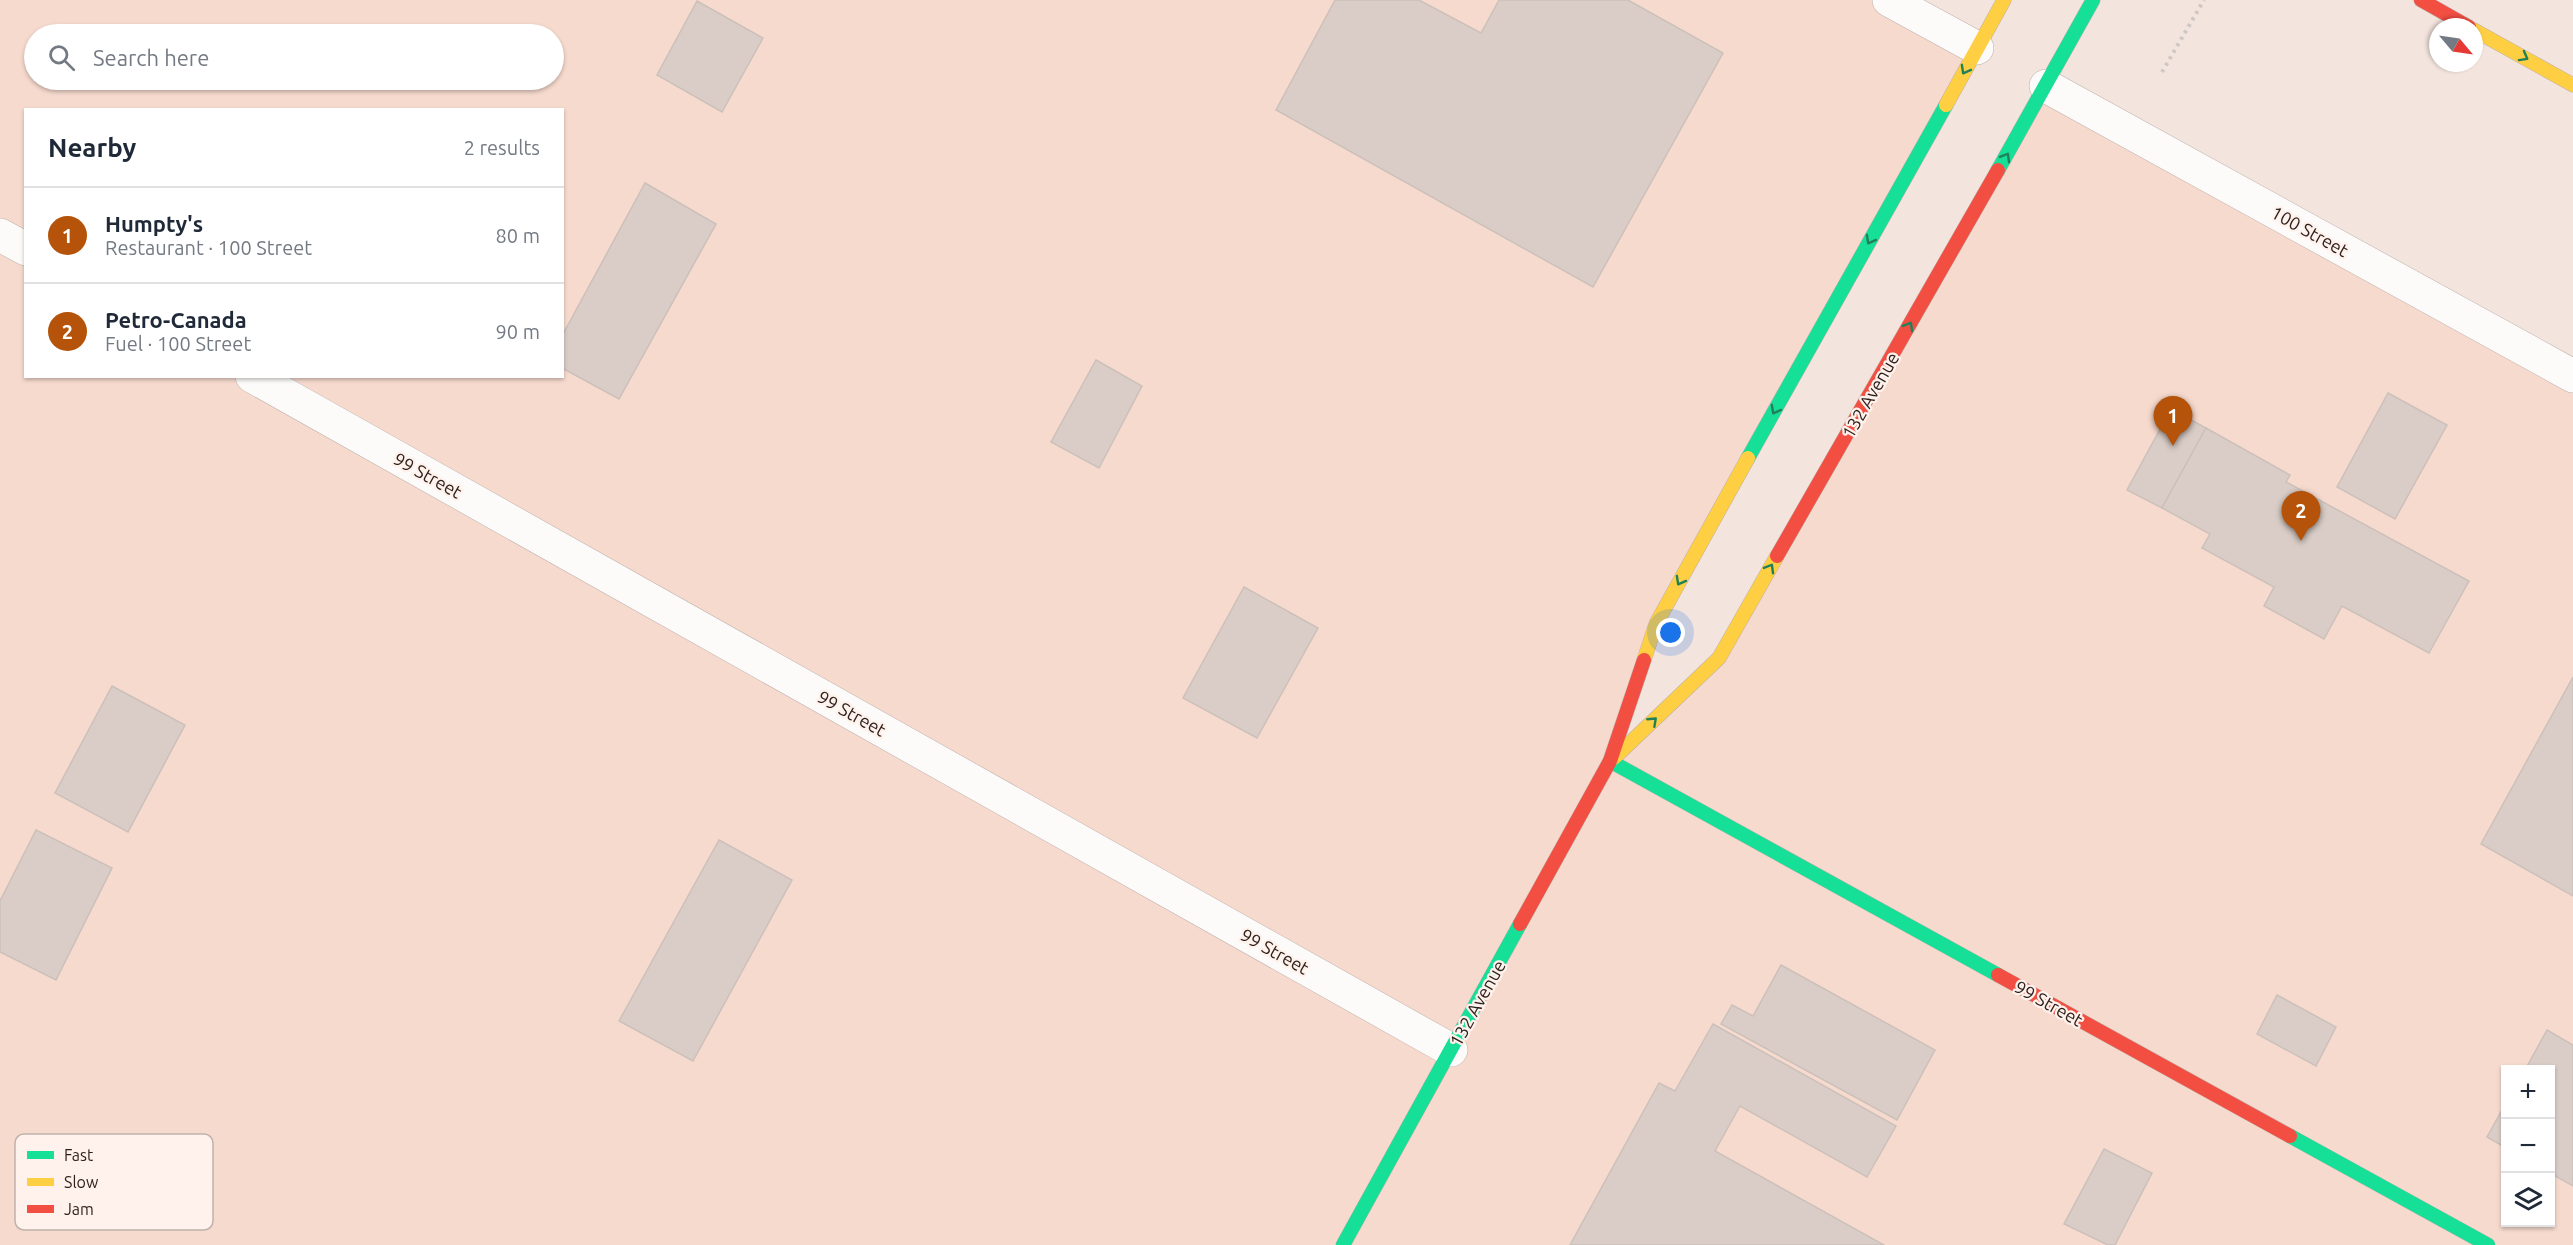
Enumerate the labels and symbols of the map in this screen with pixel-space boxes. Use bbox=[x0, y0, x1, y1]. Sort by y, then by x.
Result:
north arrow bbox=[2429, 18, 2483, 72]
one-way arrow bbox=[2517, 50, 2528, 61]
one-way arrow bbox=[1961, 63, 1972, 74]
one-way arrow bbox=[1999, 153, 2010, 163]
street label: 100 Street bbox=[2268, 202, 2352, 260]
one-way arrow bbox=[1866, 234, 1877, 244]
one-way arrow bbox=[1902, 322, 1913, 332]
street label: 132 Avenue bbox=[1838, 349, 1902, 441]
pin: 1 bbox=[2154, 396, 2192, 446]
one-way arrow bbox=[1771, 404, 1782, 414]
street label: 99 Street bbox=[390, 448, 466, 502]
pin: 2 bbox=[2282, 492, 2320, 541]
one-way arrow bbox=[1763, 564, 1775, 574]
one-way arrow bbox=[1676, 574, 1687, 585]
your location bbox=[1656, 618, 1685, 647]
street label: 99 Street bbox=[814, 686, 890, 740]
one-way arrow bbox=[1646, 717, 1656, 728]
street label: 99 Street bbox=[1237, 924, 1313, 978]
street label: 132 Avenue bbox=[1445, 957, 1509, 1049]
street label: 99 Street bbox=[2011, 976, 2087, 1030]
legend bbox=[15, 1134, 213, 1230]
text: Fast bbox=[64, 1146, 94, 1164]
text: Slow bbox=[64, 1173, 99, 1191]
text: Jam bbox=[64, 1200, 94, 1218]

